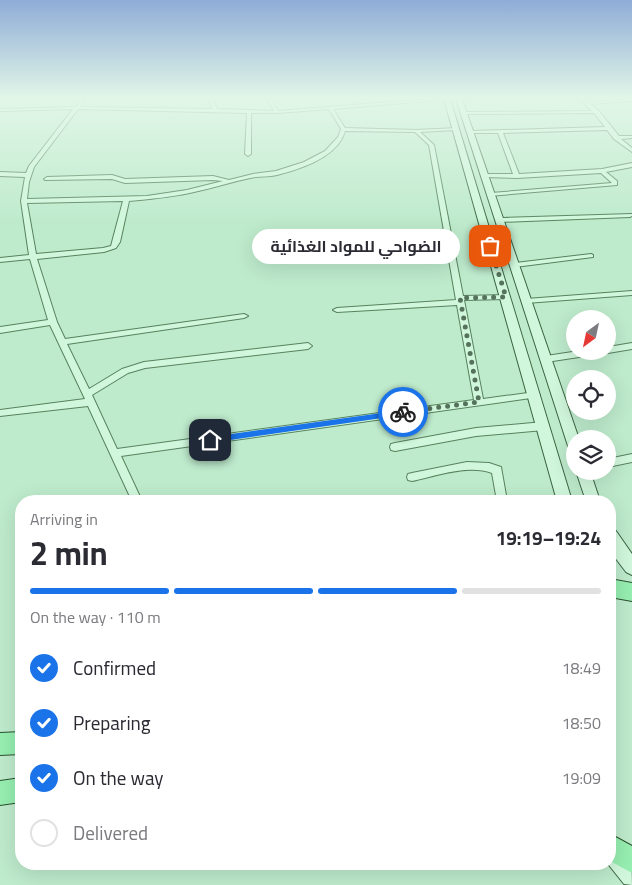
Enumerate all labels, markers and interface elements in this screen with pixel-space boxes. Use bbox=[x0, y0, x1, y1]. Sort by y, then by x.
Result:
pin bbox=[469, 225, 511, 267]
callout: الضواحي للمواد الغذائية bbox=[252, 228, 460, 264]
text: الضواحي للمواد الغذائية bbox=[270, 231, 442, 261]
icon: bag bbox=[476, 232, 504, 260]
north arrow bbox=[566, 310, 616, 360]
map controls bbox=[566, 310, 616, 480]
button: locate bbox=[566, 370, 616, 420]
courier bbox=[378, 387, 428, 437]
icon: bike bbox=[389, 398, 417, 426]
pin bbox=[189, 419, 231, 461]
icon: home bbox=[196, 426, 224, 454]
button: layers bbox=[566, 430, 616, 480]
text: Arriving in bbox=[30, 504, 98, 534]
text: 19:19–19:24 bbox=[496, 520, 601, 556]
text: 2 min bbox=[30, 523, 107, 583]
text: On the way · 110 m bbox=[30, 602, 161, 632]
text: Confirmed bbox=[73, 650, 156, 686]
text: 18:49 bbox=[562, 653, 601, 683]
icon: check bbox=[30, 654, 58, 682]
text: Preparing bbox=[73, 705, 151, 741]
text: 18:50 bbox=[562, 708, 601, 738]
icon: check bbox=[30, 709, 58, 737]
text: On the way bbox=[73, 760, 164, 796]
text: 19:09 bbox=[562, 763, 601, 793]
icon: check bbox=[30, 764, 58, 792]
text: Delivered bbox=[73, 815, 148, 851]

